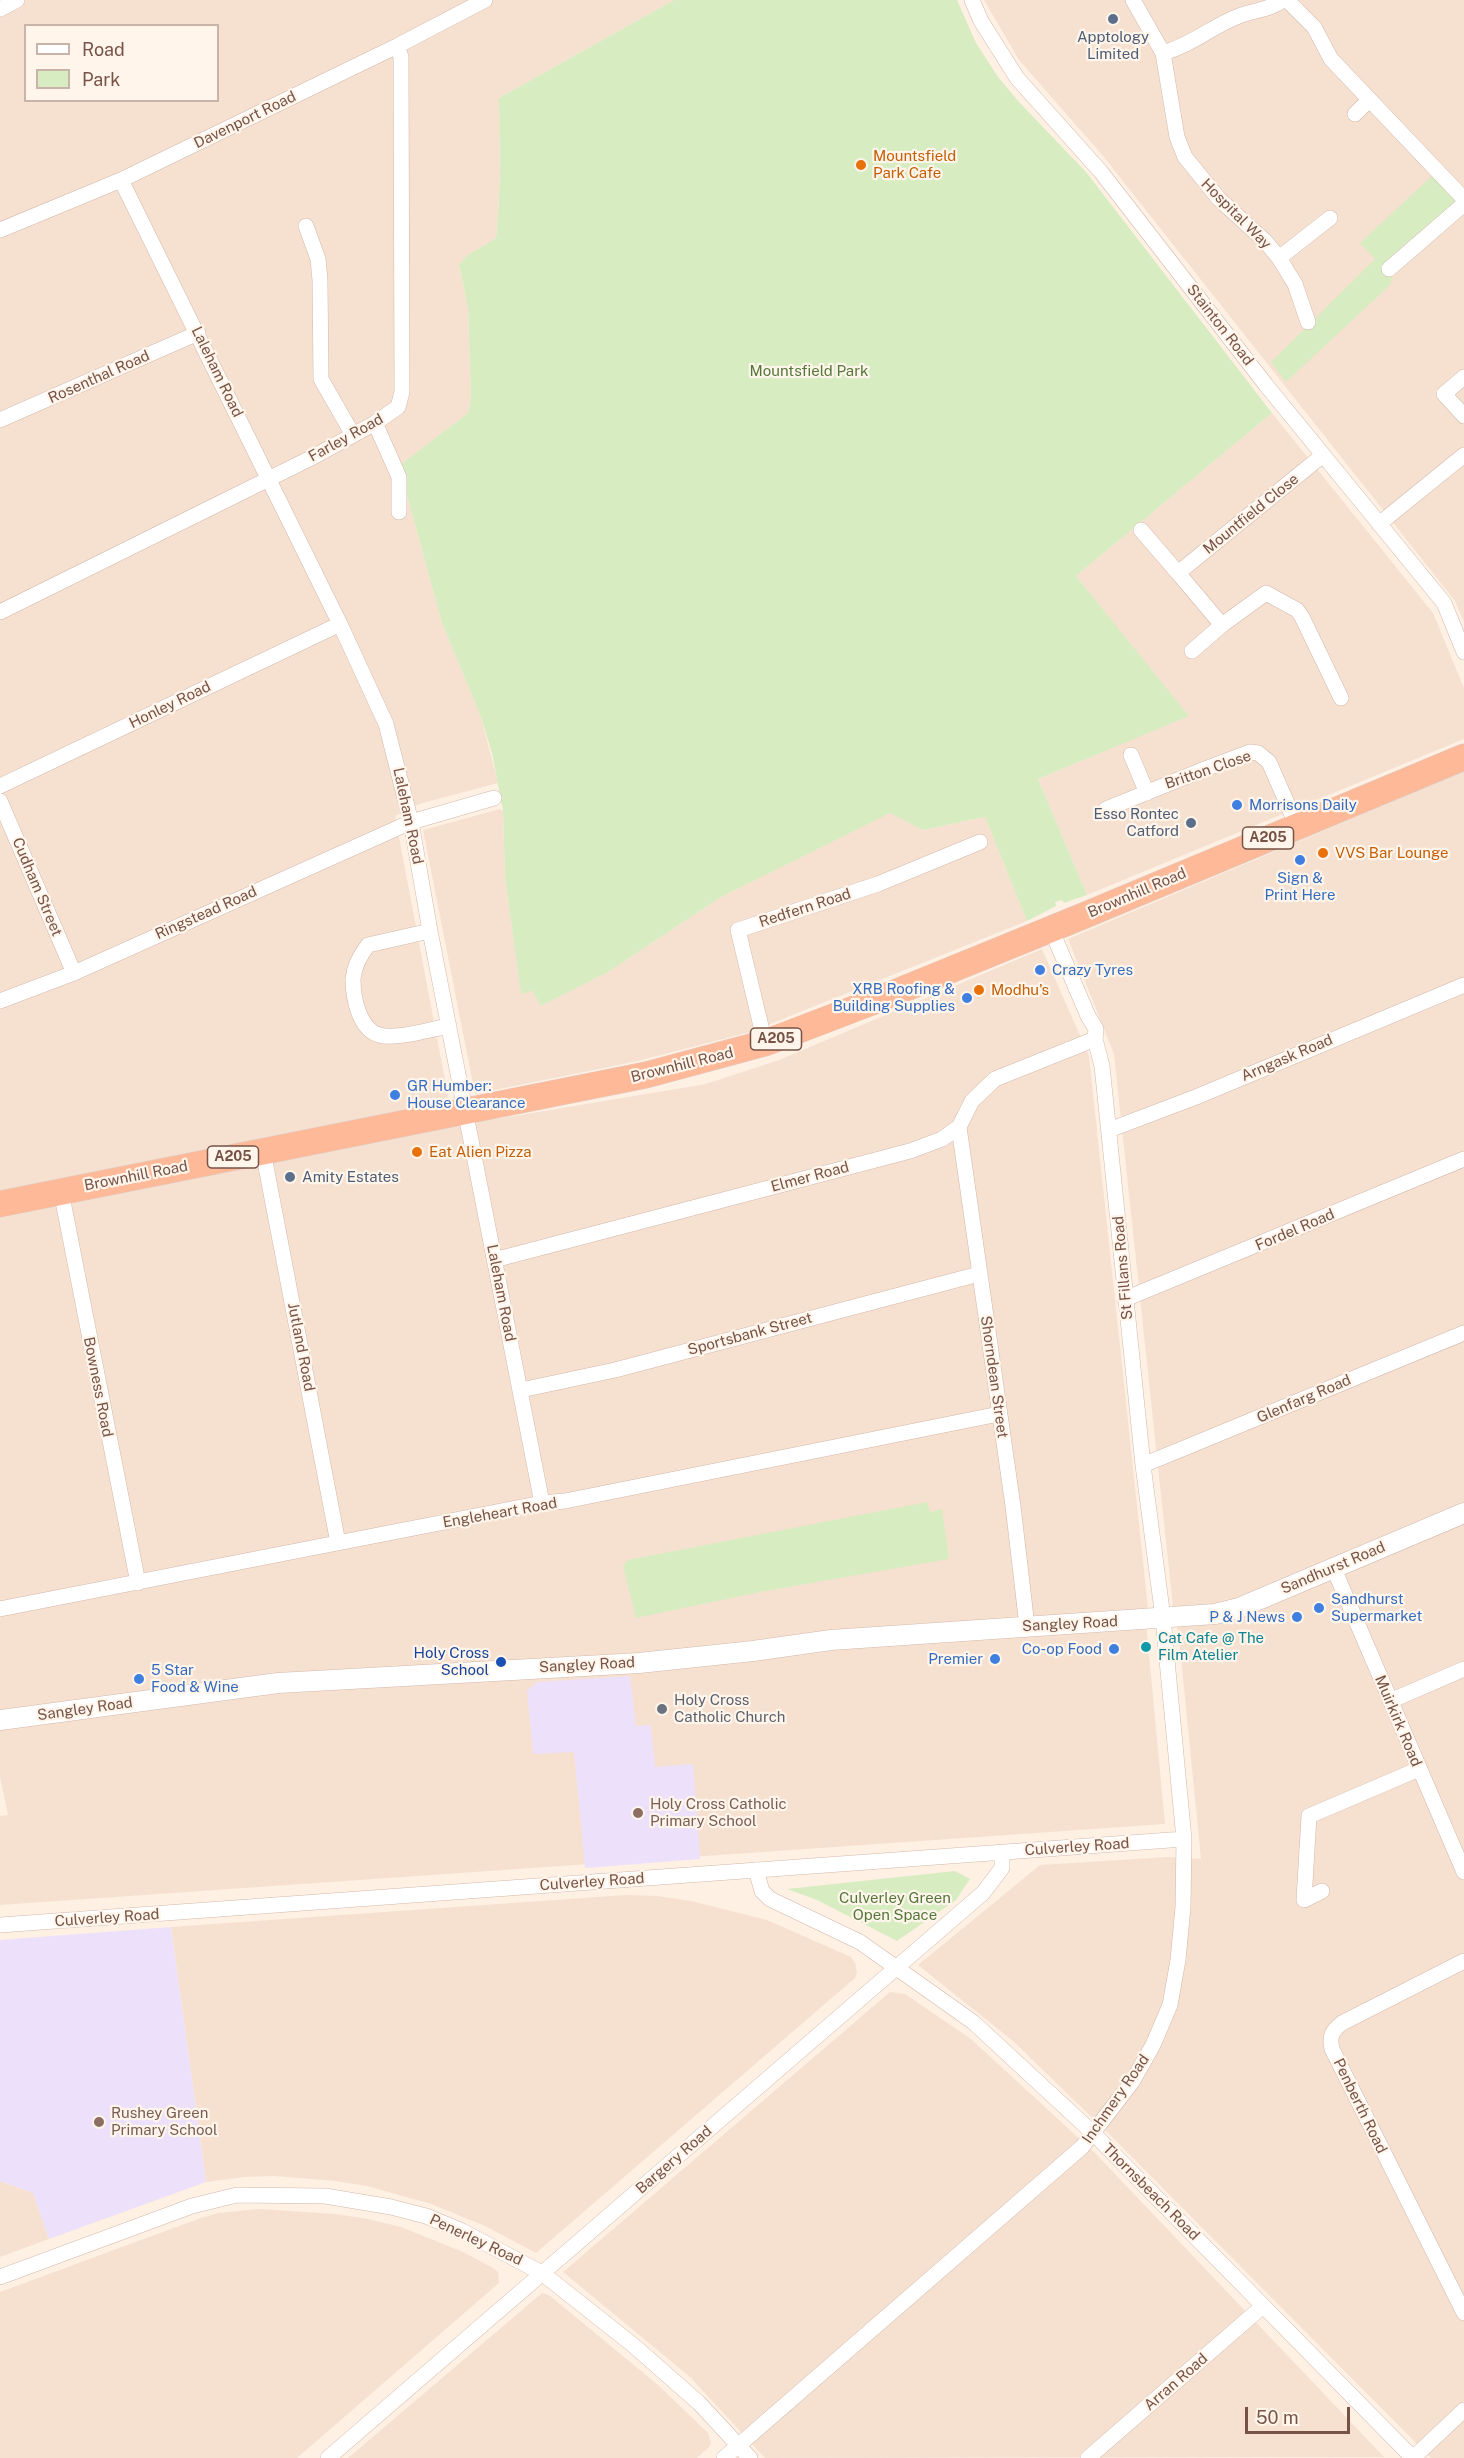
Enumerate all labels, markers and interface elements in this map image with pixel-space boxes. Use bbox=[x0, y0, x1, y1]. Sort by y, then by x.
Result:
marker: Apptology Limited bbox=[1106, 12, 1120, 26]
legend bbox=[24, 24, 219, 102]
place label: Apptology Limited bbox=[1077, 28, 1149, 63]
text: Road bbox=[82, 39, 125, 60]
text: Park bbox=[82, 69, 120, 90]
street label: Davenport Road bbox=[191, 88, 299, 152]
place label: Mountsfield Park Cafe bbox=[873, 147, 956, 182]
marker: Mountsfield Park Cafe bbox=[854, 158, 868, 172]
street label: Hospital Way bbox=[1197, 175, 1275, 253]
street label: Stainton Road bbox=[1183, 281, 1257, 369]
street label: Laleham Road bbox=[187, 324, 247, 420]
street label: Rosenthal Road bbox=[45, 347, 153, 407]
park label: Mountsfield Park bbox=[750, 362, 868, 380]
street label: Farley Road bbox=[305, 410, 387, 466]
street label: Mountfield Close bbox=[1200, 470, 1302, 558]
street label: Honley Road bbox=[126, 678, 214, 732]
street label: Britton Close bbox=[1162, 747, 1254, 793]
street label: Laleham Road bbox=[389, 766, 427, 866]
place label: Morrisons Daily bbox=[1249, 796, 1357, 814]
marker: Morrisons Daily bbox=[1230, 798, 1244, 812]
place label: Esso Rontec Catford bbox=[1094, 805, 1179, 840]
marker: Esso Rontec Catford bbox=[1184, 816, 1198, 830]
road number: A205 bbox=[1242, 827, 1294, 849]
street label: Cudham Street bbox=[8, 835, 66, 939]
place label: VVS Bar Lounge bbox=[1335, 844, 1449, 862]
marker: VVS Bar Lounge bbox=[1316, 846, 1330, 860]
marker: Sign & Print Here bbox=[1293, 853, 1307, 867]
street label: Brownhill Road bbox=[1085, 864, 1189, 922]
place label: Sign & Print Here bbox=[1264, 869, 1336, 904]
street label: Ringstead Road bbox=[152, 883, 260, 943]
street label: Redfern Road bbox=[757, 885, 853, 931]
place label: Crazy Tyres bbox=[1052, 961, 1133, 979]
marker: Crazy Tyres bbox=[1033, 963, 1047, 977]
place label: XRB Roofing & Building Supplies bbox=[833, 980, 955, 1015]
place label: Modhu's bbox=[991, 981, 1049, 999]
marker: Modhu's bbox=[972, 983, 986, 997]
marker: XRB Roofing & Building Supplies bbox=[960, 991, 974, 1005]
road number: A205 bbox=[750, 1028, 802, 1050]
street label: Arngask Road bbox=[1239, 1031, 1335, 1085]
street label: Brownhill Road bbox=[629, 1044, 735, 1086]
place label: GR Humber: House Clearance bbox=[407, 1077, 526, 1112]
marker: GR Humber: House Clearance bbox=[388, 1088, 402, 1102]
place label: Eat Alien Pizza bbox=[429, 1143, 531, 1161]
marker: Eat Alien Pizza bbox=[410, 1145, 424, 1159]
road number: A205 bbox=[208, 1146, 258, 1168]
street label: Brownhill Road bbox=[83, 1157, 189, 1195]
street label: Elmer Road bbox=[769, 1158, 851, 1196]
place label: Amity Estates bbox=[302, 1168, 399, 1186]
marker: Amity Estates bbox=[283, 1170, 297, 1184]
street label: Fordel Road bbox=[1253, 1205, 1337, 1255]
street label: St Fillans Road bbox=[1109, 1215, 1137, 1321]
street label: Laleham Road bbox=[483, 1243, 519, 1343]
street label: Jutland Road bbox=[284, 1301, 318, 1393]
street label: Sportsbank Street bbox=[686, 1309, 814, 1359]
street label: Shorndean Street bbox=[976, 1315, 1012, 1439]
street label: Bowness Road bbox=[79, 1335, 117, 1439]
street label: Glenfarg Road bbox=[1254, 1371, 1354, 1427]
street label: Engleheart Road bbox=[441, 1494, 559, 1532]
street label: Sandhurst Road bbox=[1278, 1538, 1388, 1598]
place label: Sandhurst Supermarket bbox=[1331, 1590, 1422, 1625]
marker: Sandhurst Supermarket bbox=[1312, 1601, 1326, 1615]
place label: P & J News bbox=[1209, 1608, 1285, 1626]
marker: P & J News bbox=[1290, 1610, 1304, 1624]
street label: Sangley Road bbox=[1022, 1612, 1118, 1636]
place label: Cat Cafe @ The Film Atelier bbox=[1158, 1629, 1264, 1664]
place label: Co-op Food bbox=[1022, 1640, 1102, 1658]
marker: Cat Cafe @ The Film Atelier bbox=[1139, 1640, 1153, 1654]
marker: Co-op Food bbox=[1107, 1642, 1121, 1656]
place label: Holy Cross School bbox=[414, 1644, 489, 1679]
place label: Premier bbox=[928, 1650, 983, 1668]
marker: Premier bbox=[988, 1652, 1002, 1666]
street label: Sangley Road bbox=[539, 1653, 635, 1677]
marker: Holy Cross School bbox=[494, 1655, 508, 1669]
place label: 5 Star Food & Wine bbox=[151, 1661, 239, 1696]
marker: 5 Star Food & Wine bbox=[132, 1672, 146, 1686]
street label: Muirkirk Road bbox=[1371, 1673, 1425, 1769]
place label: Holy Cross Catholic Church bbox=[674, 1691, 785, 1726]
street label: Sangley Road bbox=[36, 1693, 134, 1725]
marker: Holy Cross Catholic Church bbox=[655, 1702, 669, 1716]
place label: Holy Cross Catholic Primary School bbox=[650, 1795, 787, 1830]
marker: Holy Cross Catholic Primary School bbox=[631, 1806, 645, 1820]
street label: Culverley Road bbox=[1024, 1834, 1130, 1860]
street label: Culverley Road bbox=[539, 1869, 645, 1895]
park label: Culverley Green Open Space bbox=[839, 1889, 951, 1924]
street label: Culverley Road bbox=[54, 1905, 160, 1931]
street label: Inchmery Road bbox=[1079, 2051, 1153, 2147]
street label: Penberth Road bbox=[1329, 2056, 1391, 2156]
place label: Rushey Green Primary School bbox=[111, 2104, 217, 2139]
marker: Rushey Green Primary School bbox=[92, 2115, 106, 2129]
street label: Bargery Road bbox=[632, 2122, 716, 2198]
street label: Thornsbeach Road bbox=[1099, 2140, 1203, 2244]
street label: Penerley Road bbox=[427, 2211, 525, 2269]
street label: Arran Road bbox=[1141, 2350, 1211, 2414]
scale bar bbox=[1248, 2395, 1353, 2433]
text: 50 m bbox=[1256, 2407, 1299, 2428]

